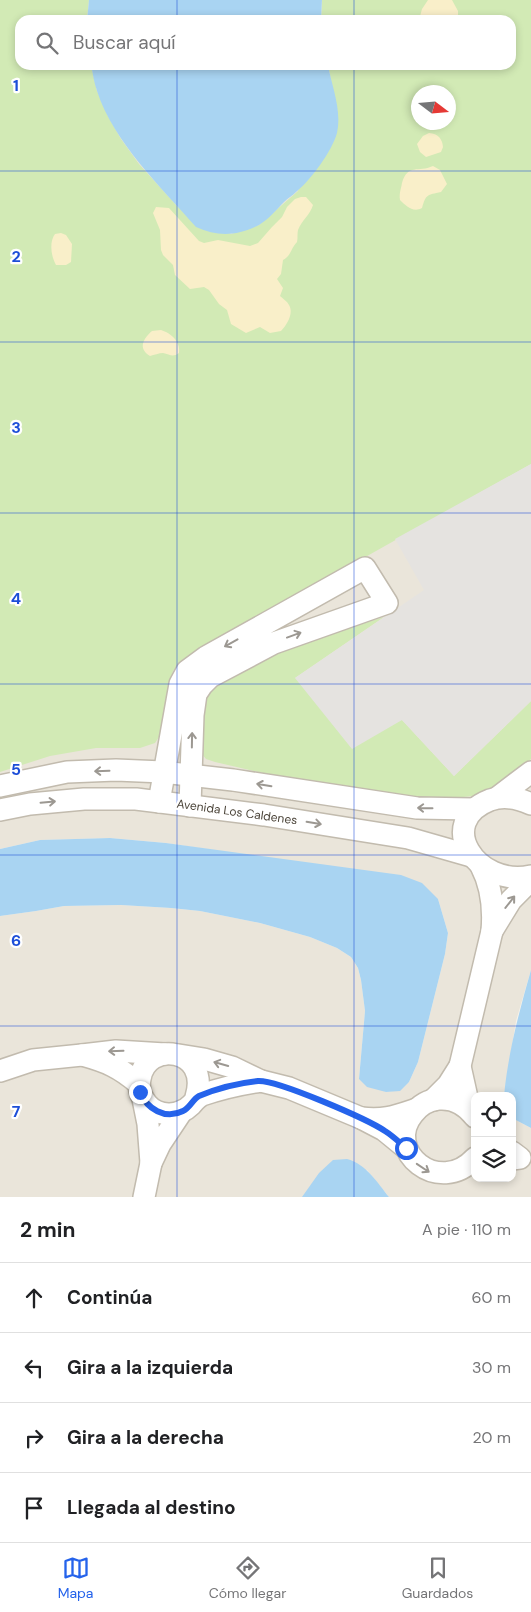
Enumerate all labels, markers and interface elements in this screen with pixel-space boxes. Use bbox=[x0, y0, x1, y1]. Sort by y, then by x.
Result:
search box bbox=[15, 15, 516, 70]
icon: search bbox=[33, 29, 61, 57]
text: Buscar aquí bbox=[73, 30, 176, 55]
text: 1 bbox=[13, 75, 19, 96]
north arrow bbox=[411, 85, 456, 130]
text: 2 bbox=[11, 246, 21, 267]
text: 3 bbox=[11, 417, 21, 438]
text: 4 bbox=[11, 588, 21, 609]
one-way arrow bbox=[286, 630, 302, 639]
one-way arrow bbox=[224, 639, 239, 648]
one-way arrow bbox=[187, 732, 197, 748]
text: 5 bbox=[11, 759, 21, 780]
one-way arrow bbox=[94, 766, 110, 775]
one-way arrow bbox=[256, 780, 272, 790]
street label: Avenida Los Caldenes bbox=[176, 796, 298, 828]
one-way arrow bbox=[40, 797, 56, 807]
one-way arrow bbox=[417, 803, 433, 813]
one-way arrow bbox=[305, 818, 321, 828]
one-way arrow bbox=[504, 896, 515, 909]
text: 6 bbox=[11, 930, 21, 951]
one-way arrow bbox=[108, 1047, 124, 1056]
one-way arrow bbox=[214, 1059, 230, 1068]
route end bbox=[129, 1081, 152, 1104]
map controls bbox=[471, 1092, 516, 1182]
button: locate bbox=[471, 1092, 516, 1137]
text: 7 bbox=[12, 1101, 21, 1122]
route start bbox=[395, 1137, 418, 1160]
button: layers bbox=[471, 1137, 516, 1182]
one-way arrow bbox=[415, 1164, 429, 1174]
text: 2 min bbox=[20, 1216, 76, 1244]
text: A pie · 110 m bbox=[422, 1219, 511, 1240]
icon: ahead bbox=[20, 1284, 48, 1312]
text: Continúa bbox=[67, 1285, 152, 1310]
text: 60 m bbox=[471, 1287, 511, 1308]
icon: left bbox=[20, 1354, 48, 1382]
text: Gira a la izquierda bbox=[67, 1355, 233, 1380]
text: 30 m bbox=[472, 1357, 511, 1378]
icon: right bbox=[20, 1424, 48, 1452]
text: Gira a la derecha bbox=[67, 1425, 224, 1450]
text: 20 m bbox=[472, 1427, 511, 1448]
icon: arrive bbox=[20, 1494, 48, 1522]
text: Llegada al destino bbox=[67, 1495, 236, 1520]
tab: Mapa bbox=[58, 1554, 93, 1602]
tab: Cómo llegar bbox=[209, 1554, 286, 1602]
tab: Guardados bbox=[402, 1554, 473, 1602]

